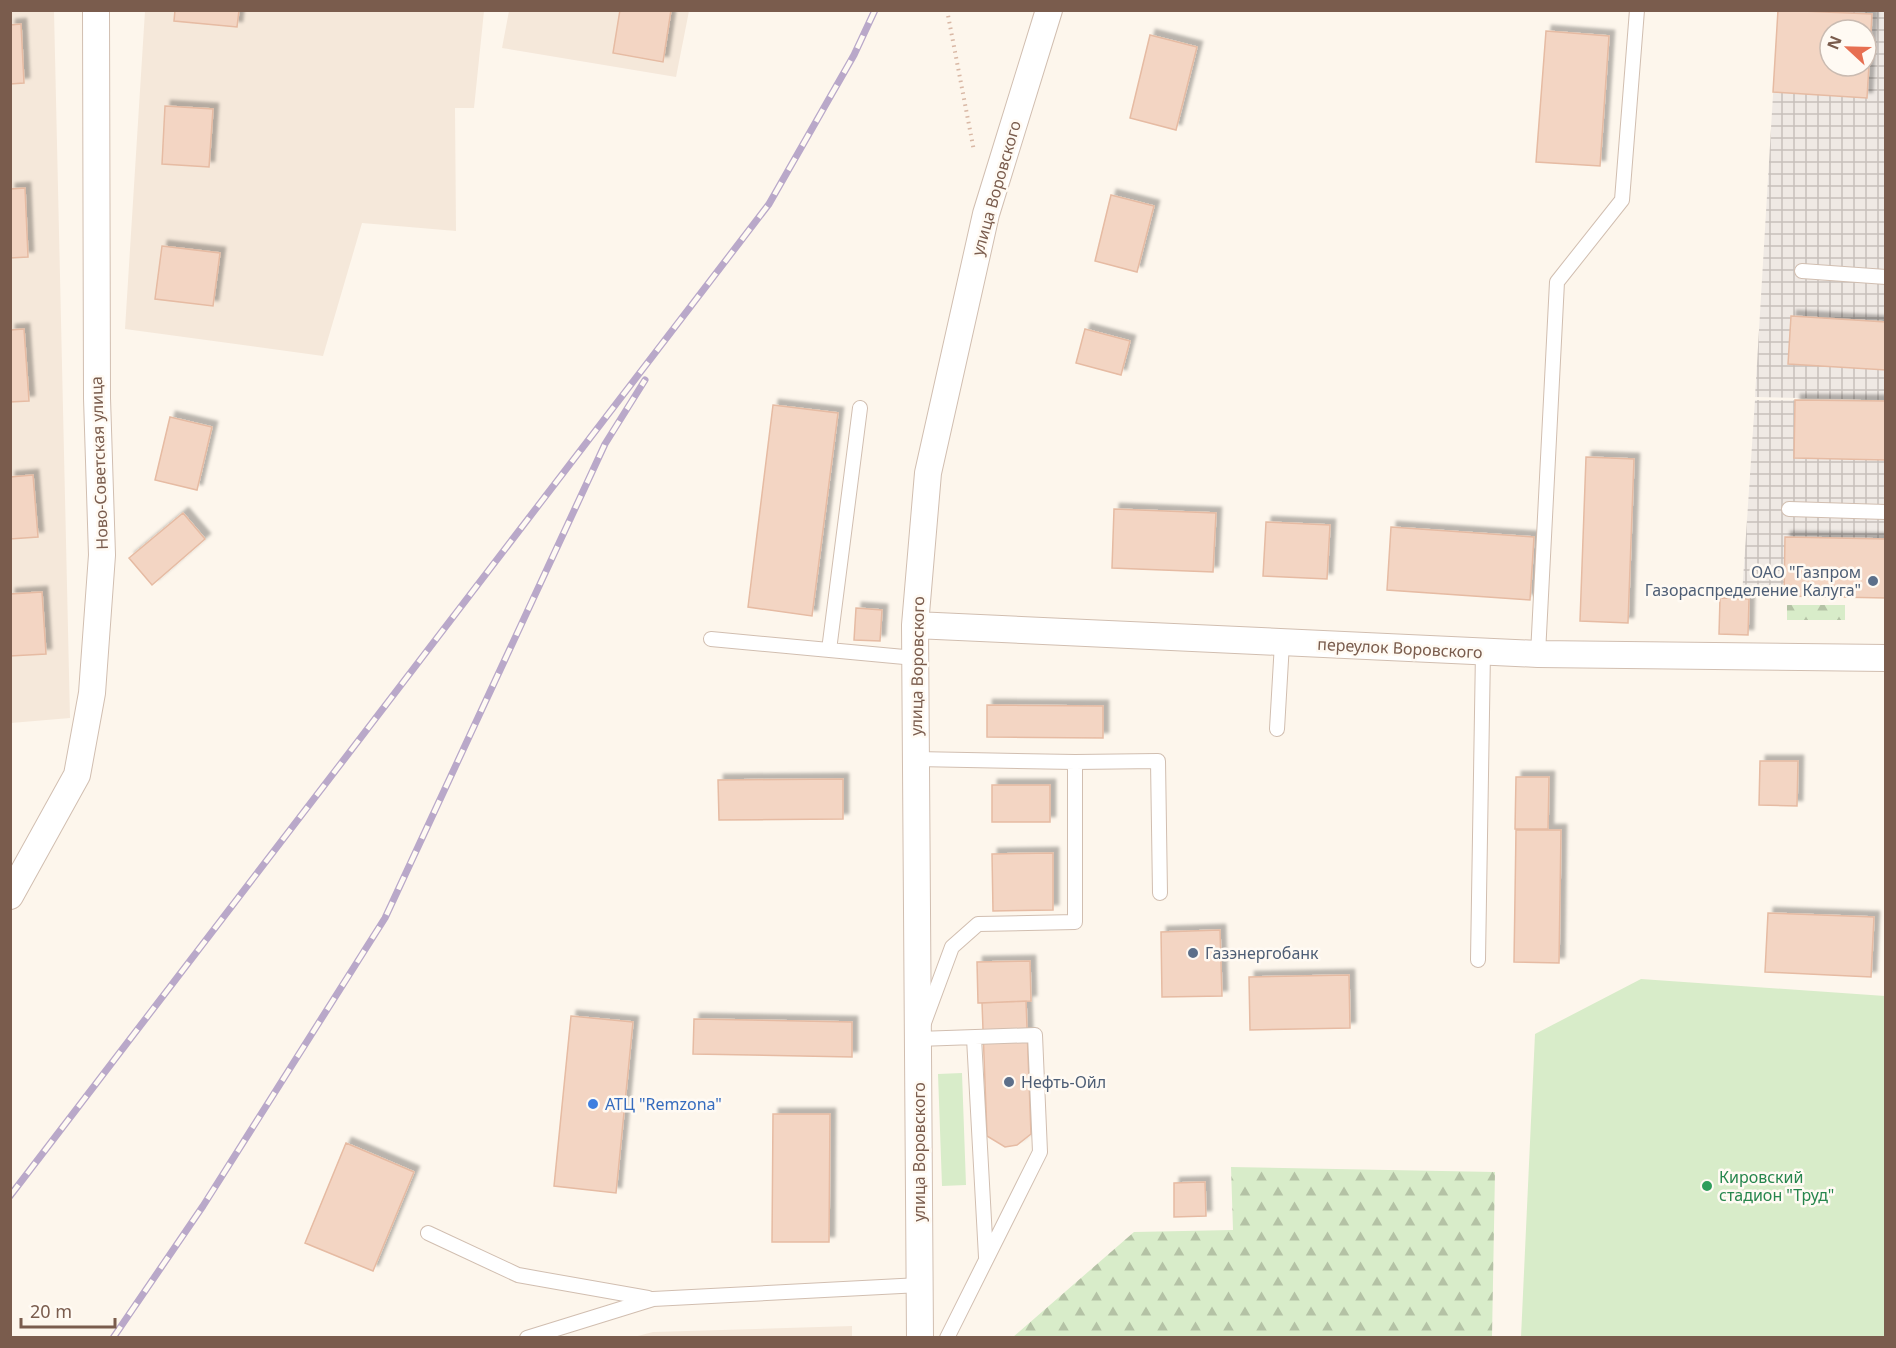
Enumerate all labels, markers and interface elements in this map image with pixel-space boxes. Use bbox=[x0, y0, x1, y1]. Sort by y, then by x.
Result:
north arrow bbox=[1818, 18, 1878, 78]
text: N bbox=[1821, 32, 1847, 53]
street label: улица Воровского bbox=[966, 118, 1026, 258]
street label: Ново-Советская улица bbox=[85, 376, 113, 550]
place label: ОАО "Газпром Газораспределение Калуга" bbox=[1645, 561, 1861, 601]
marker: ОАО "Газпром Газораспределение Калуга" bbox=[1866, 574, 1880, 588]
street label: улица Воровского bbox=[905, 596, 929, 736]
street label: переулок Воровского bbox=[1317, 633, 1483, 663]
place label: Газэнергобанк bbox=[1205, 942, 1319, 964]
marker: Газэнергобанк bbox=[1186, 946, 1200, 960]
place label: Нефть-Ойл bbox=[1021, 1071, 1106, 1093]
marker: Нефть-Ойл bbox=[1002, 1075, 1016, 1089]
street label: улица Воровского bbox=[908, 1082, 930, 1222]
place label: АТЦ "Remzona" bbox=[605, 1093, 722, 1115]
marker: АТЦ "Remzona" bbox=[586, 1097, 600, 1111]
place label: Кировский стадион "Труд" bbox=[1719, 1166, 1834, 1206]
marker: Кировский стадион "Труд" bbox=[1700, 1179, 1714, 1193]
scale bar bbox=[21, 1291, 116, 1329]
text: 20 m bbox=[30, 1299, 72, 1323]

